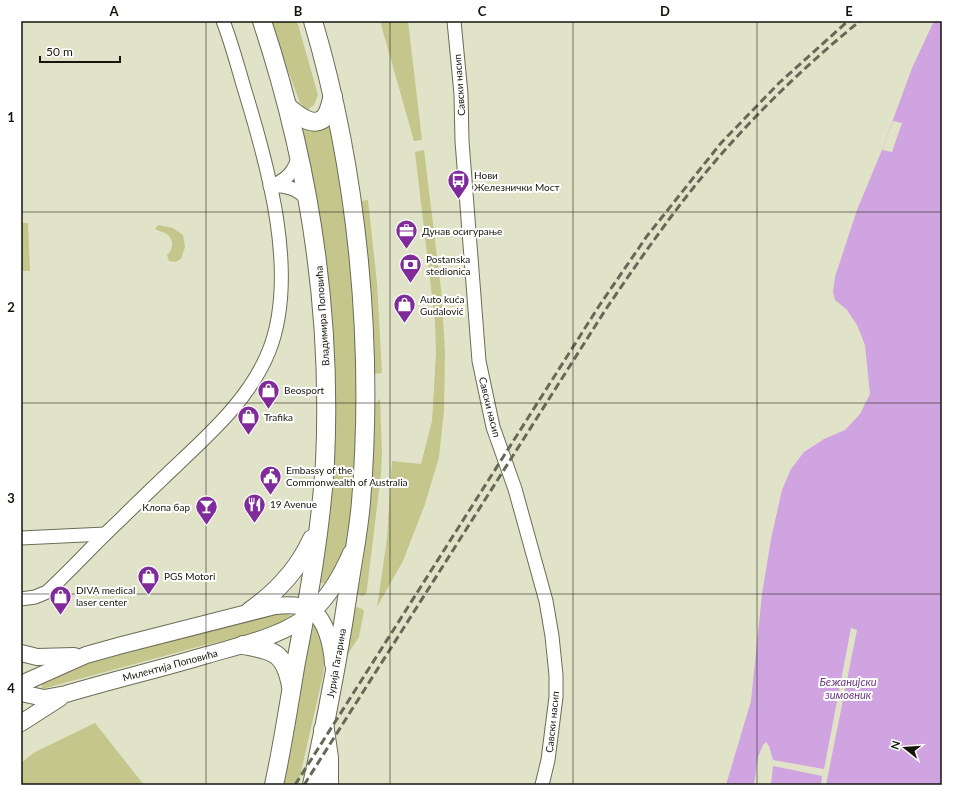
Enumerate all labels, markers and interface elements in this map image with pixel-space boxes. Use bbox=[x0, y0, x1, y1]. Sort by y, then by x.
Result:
text: A bbox=[108, 3, 119, 19]
text: B bbox=[294, 3, 303, 19]
text: C bbox=[478, 3, 487, 19]
text: D bbox=[660, 3, 670, 19]
text: E bbox=[845, 3, 853, 19]
scale bar bbox=[40, 38, 120, 64]
text: 50 m bbox=[46, 44, 73, 59]
street label: Савски насип bbox=[451, 54, 467, 116]
text: 1 bbox=[7, 109, 15, 125]
bus stop icon: Нови Железнички Мост bbox=[446, 168, 472, 201]
place label: Нови Железнички Мост bbox=[474, 169, 560, 193]
office icon: Дунав осигурање bbox=[393, 218, 419, 251]
place label: Дунав осигурање bbox=[422, 225, 502, 237]
bank icon: Postanska stedionica bbox=[397, 252, 423, 285]
place label: Postanska stedionica bbox=[426, 253, 471, 277]
street label: Владимира Поповића bbox=[313, 265, 331, 366]
shop icon: Auto kuća Gudalović bbox=[392, 292, 418, 325]
place label: Auto kuća Gudalović bbox=[420, 293, 464, 317]
text: 2 bbox=[7, 299, 15, 315]
street label: Савски насип bbox=[477, 376, 503, 438]
shop icon: Beosport bbox=[255, 377, 281, 410]
place label: Beosport bbox=[284, 384, 325, 396]
shop icon: Trafika bbox=[236, 404, 262, 437]
place label: Trafika bbox=[264, 411, 293, 423]
public building icon: Embassy of the Commonwealth of Australia bbox=[257, 463, 283, 496]
place label: Embassy of the Commonwealth of Australia bbox=[286, 464, 408, 488]
text: 3 bbox=[7, 490, 15, 506]
restaurant icon: 19 Avenue bbox=[241, 491, 267, 524]
bar icon: Клопа бар bbox=[193, 494, 219, 527]
place label: 19 Avenue bbox=[270, 498, 317, 510]
place label: Клопа бар bbox=[142, 501, 190, 513]
shop icon: PGS Motori bbox=[136, 563, 162, 596]
place label: PGS Motori bbox=[164, 570, 215, 582]
shop icon: DIVA medical laser center bbox=[48, 583, 74, 616]
place label: DIVA medical laser center bbox=[76, 584, 135, 608]
street label: Јурија Гагарина bbox=[324, 627, 348, 699]
street label: Милентија Поповића bbox=[121, 647, 219, 683]
water label: Бежанијски зимовник bbox=[820, 675, 877, 701]
text: 4 bbox=[7, 680, 15, 696]
street label: Савски насип bbox=[543, 691, 561, 753]
north arrow bbox=[885, 728, 925, 768]
text: N bbox=[888, 739, 902, 751]

